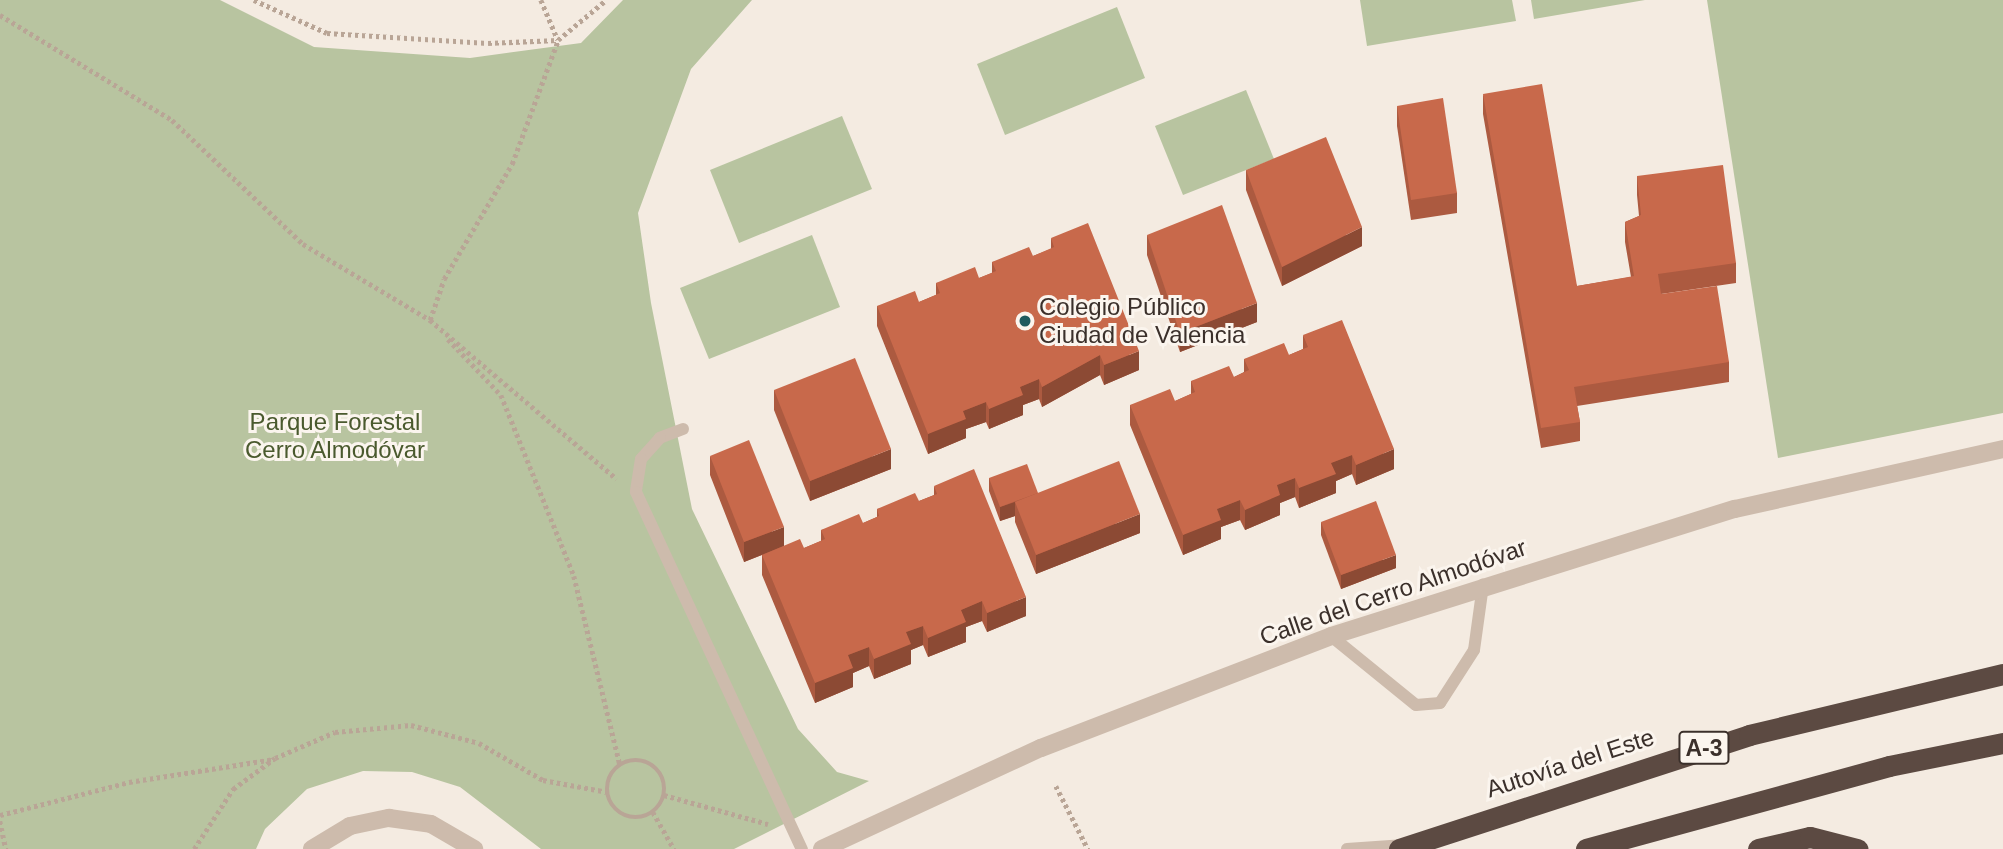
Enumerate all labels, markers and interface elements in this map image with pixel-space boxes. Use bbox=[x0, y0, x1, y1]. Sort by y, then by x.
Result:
place label: Colegio Público Ciudad de Valencia bbox=[1039, 293, 1245, 349]
marker: Colegio Público Ciudad de Valencia bbox=[1017, 313, 1033, 329]
park label: Parque Forestal Cerro Almodóvar bbox=[244, 408, 426, 464]
street label: Calle del Cerro Almodóvar bbox=[1255, 533, 1531, 651]
street label: Autovía del Este bbox=[1482, 722, 1658, 804]
road number: A-3 bbox=[1678, 728, 1730, 768]

